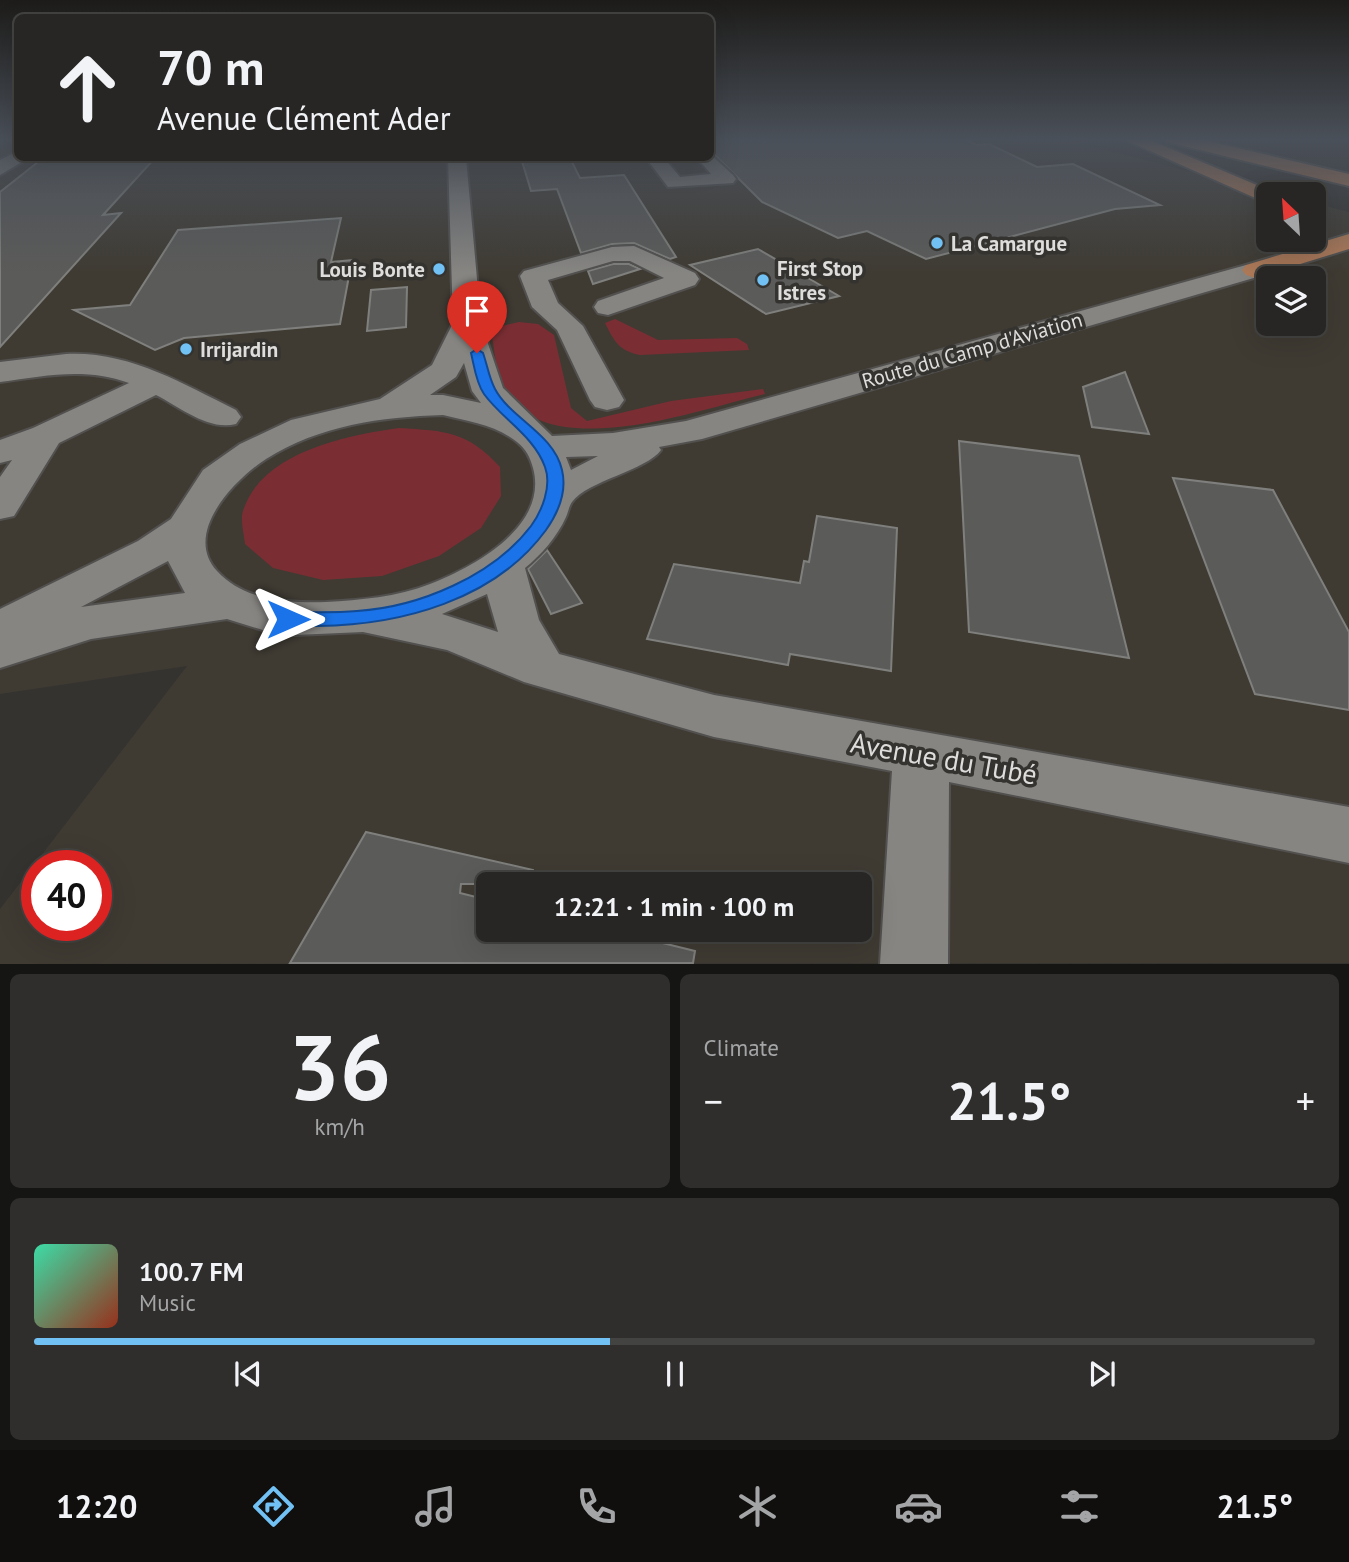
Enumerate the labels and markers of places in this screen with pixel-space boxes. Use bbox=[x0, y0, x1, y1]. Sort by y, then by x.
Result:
place label: La Camargue bbox=[951, 230, 1067, 257]
marker: La Camargue bbox=[929, 235, 945, 251]
place label: First Stop Istres bbox=[777, 255, 863, 306]
place label: Louis Bonte bbox=[320, 256, 425, 283]
marker: Louis Bonte bbox=[431, 261, 447, 277]
marker: First Stop Istres bbox=[755, 272, 771, 288]
pin bbox=[447, 281, 507, 353]
place label: Irrijardin bbox=[200, 336, 278, 363]
marker: Irrijardin bbox=[178, 341, 194, 357]

